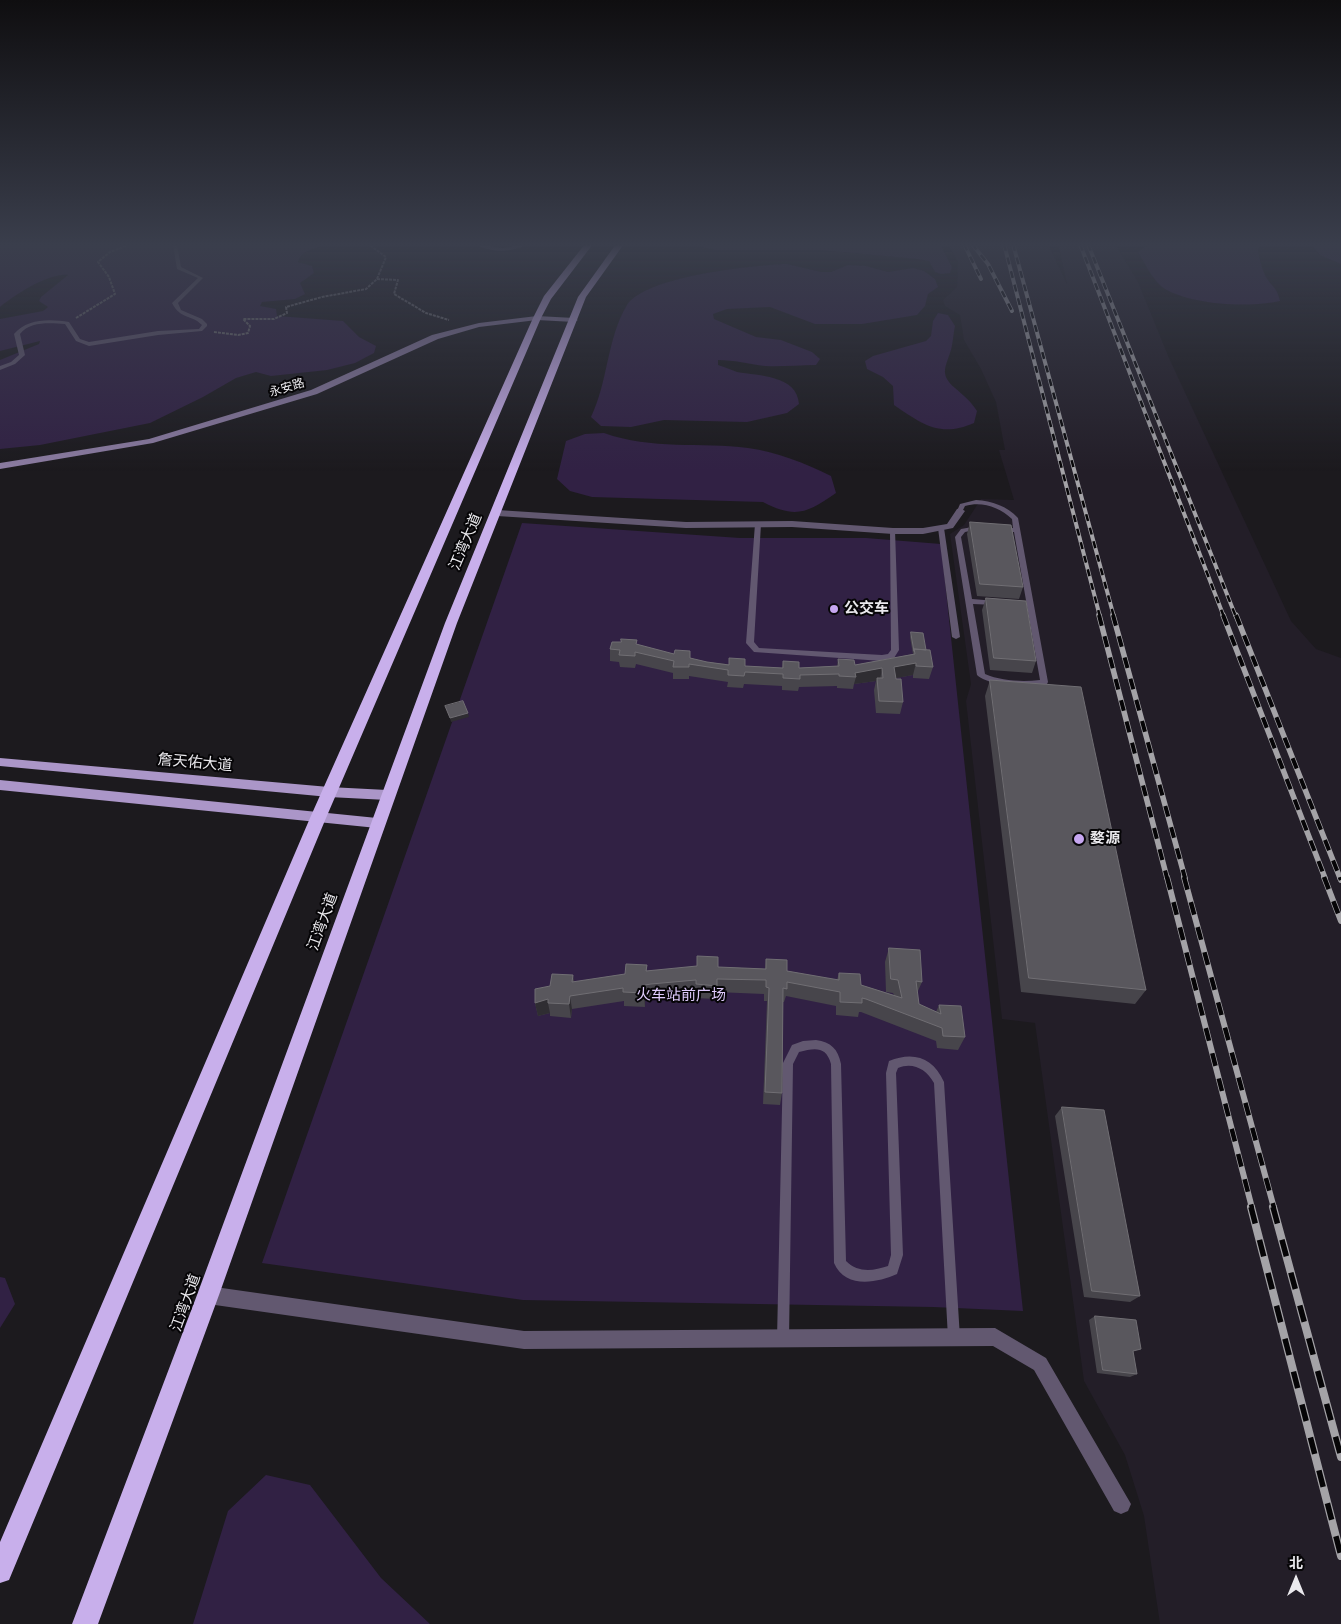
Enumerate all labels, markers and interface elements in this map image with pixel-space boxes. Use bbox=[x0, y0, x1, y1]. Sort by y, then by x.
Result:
street label: 永安路 bbox=[268, 376, 306, 400]
street label: 江湾大道 bbox=[446, 511, 486, 573]
place label: 公交车 bbox=[844, 600, 889, 618]
marker: 公交车 bbox=[828, 603, 840, 615]
street label: 詹天佑大道 bbox=[157, 751, 233, 775]
place label: 婺源 bbox=[1090, 830, 1120, 848]
marker: 婺源 bbox=[1072, 832, 1086, 846]
street label: 江湾大道 bbox=[304, 891, 342, 953]
park label: 火车站前广场 bbox=[636, 987, 726, 1005]
street label: 江湾大道 bbox=[167, 1272, 205, 1334]
north arrow bbox=[1271, 1554, 1321, 1604]
text: 北 bbox=[1289, 1555, 1303, 1572]

